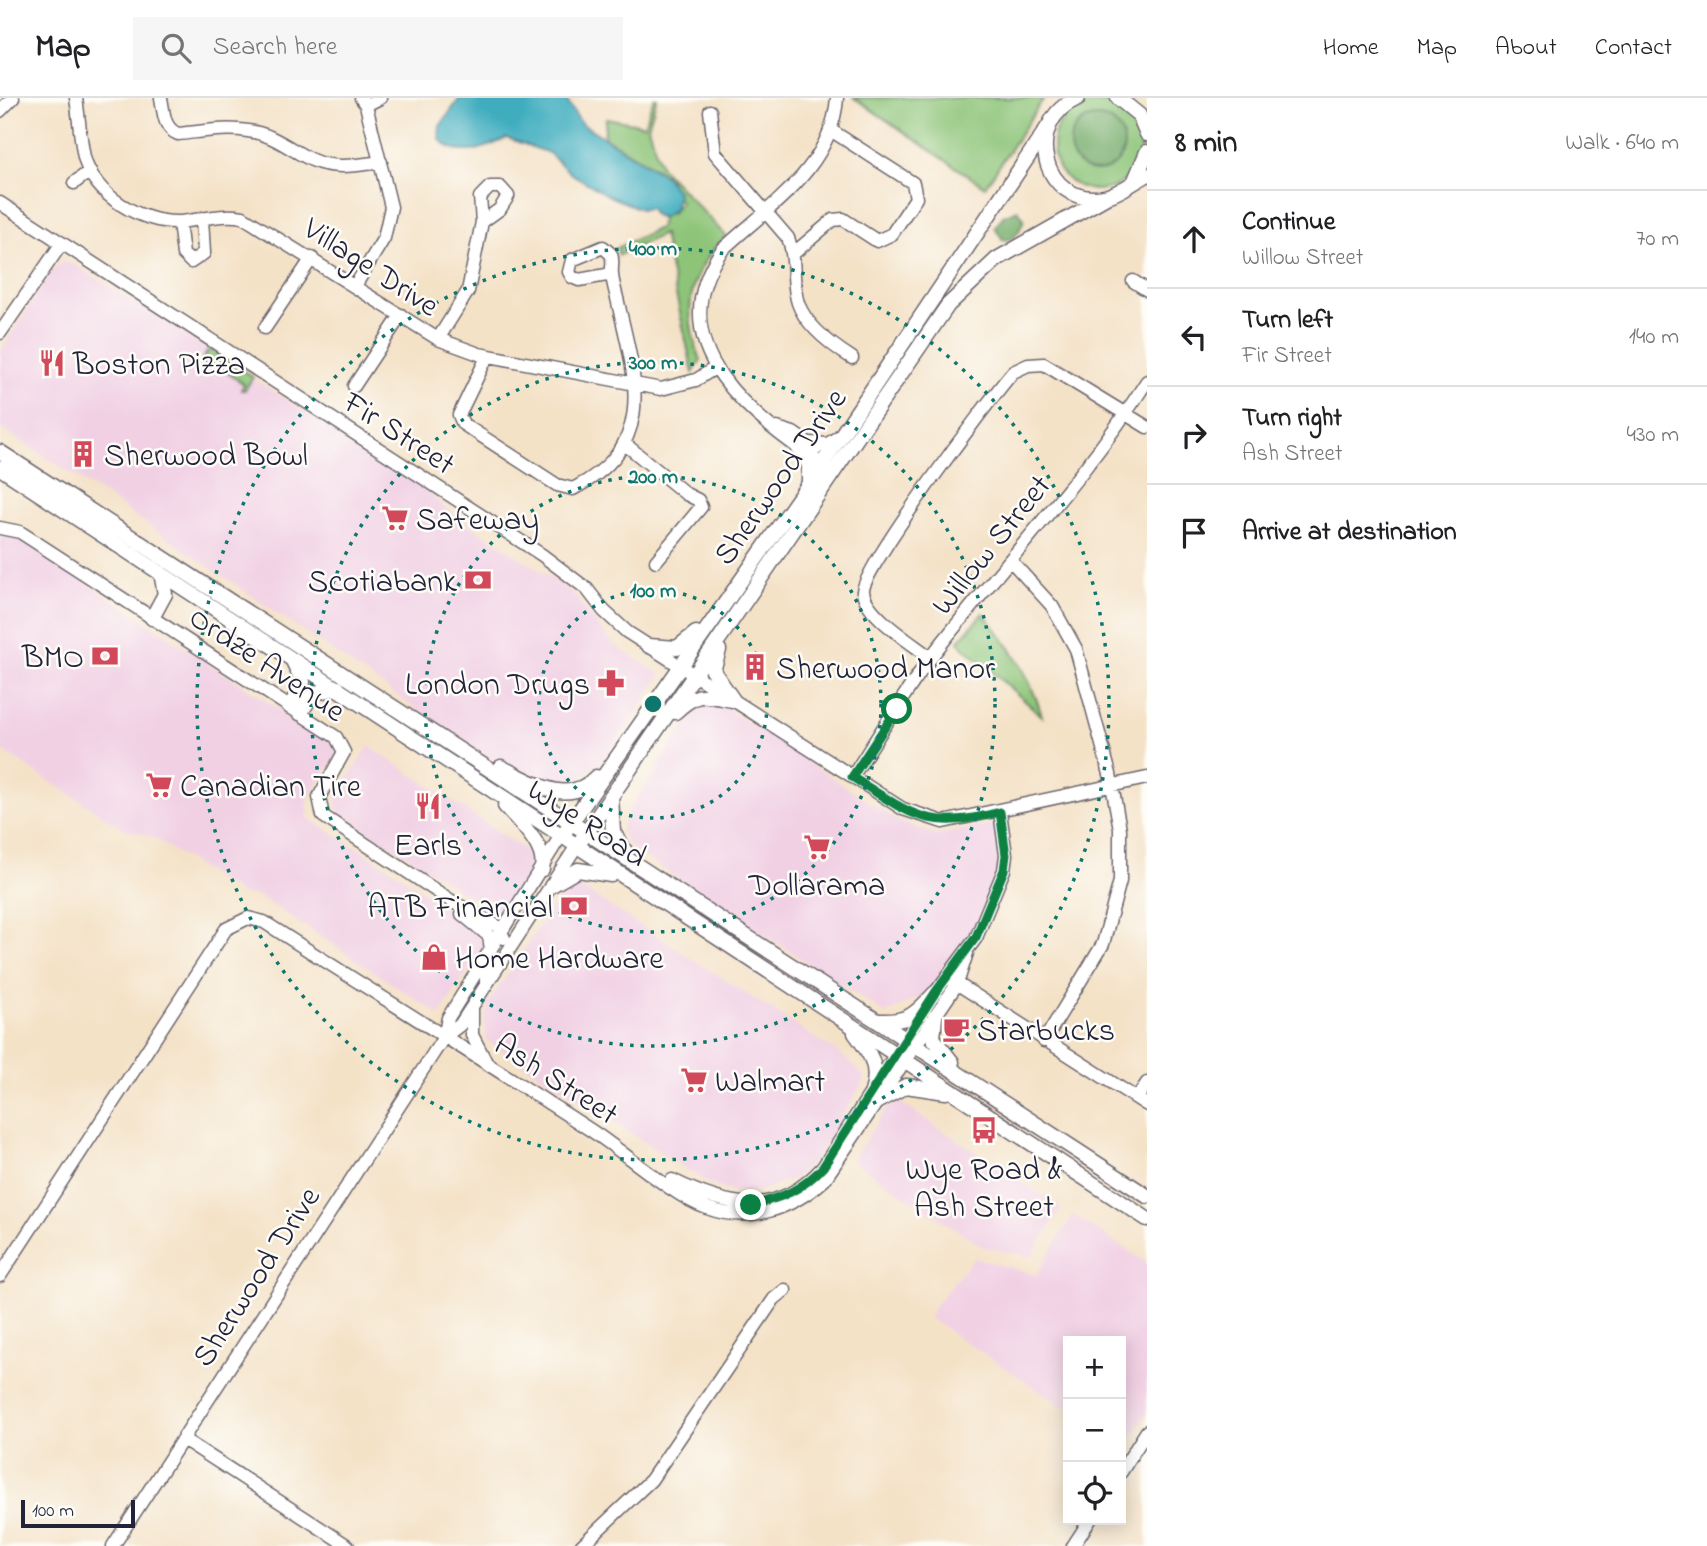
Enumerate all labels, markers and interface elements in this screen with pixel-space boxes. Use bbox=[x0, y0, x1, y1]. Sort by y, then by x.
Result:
search box bbox=[133, 17, 623, 80]
text: Map bbox=[35, 24, 91, 72]
icon: search bbox=[157, 29, 195, 67]
text: Search here bbox=[213, 29, 337, 67]
text: Home bbox=[1323, 31, 1379, 66]
text: Map bbox=[1417, 31, 1457, 66]
text: About bbox=[1495, 31, 1557, 66]
text: Contact bbox=[1595, 31, 1672, 66]
text: 8 min bbox=[1175, 122, 1237, 166]
text: Walk · 640 m bbox=[1565, 127, 1679, 160]
text: Continue bbox=[1242, 204, 1335, 242]
street label: Village Drive bbox=[292, 207, 448, 331]
icon: ahead bbox=[1175, 220, 1213, 258]
text: 70 m bbox=[1636, 223, 1679, 256]
text: 400 m bbox=[629, 235, 677, 265]
text: Willow Street bbox=[1242, 242, 1364, 275]
text: Turn left bbox=[1242, 302, 1333, 340]
icon: left bbox=[1175, 318, 1213, 356]
text: 140 m bbox=[1629, 321, 1679, 354]
text: Fir Street bbox=[1242, 340, 1332, 373]
place label: Boston Pizza bbox=[72, 343, 245, 390]
restaurant icon: Boston Pizza bbox=[37, 348, 67, 378]
text: 300 m bbox=[628, 349, 677, 379]
street label: Sherwood Drive bbox=[703, 379, 861, 576]
street label: Fir Street bbox=[332, 381, 464, 489]
text: Turn right bbox=[1242, 400, 1342, 438]
icon: right bbox=[1175, 416, 1213, 454]
text: 430 m bbox=[1626, 419, 1679, 452]
place label: Sherwood Bowl bbox=[104, 434, 308, 481]
text: Ash Street bbox=[1242, 438, 1343, 471]
building icon: Sherwood Bowl bbox=[68, 439, 98, 469]
text: 200 m bbox=[627, 463, 678, 493]
street label: Willow Street bbox=[921, 465, 1064, 627]
place label: Safeway bbox=[416, 498, 539, 545]
supermarket icon: Safeway bbox=[380, 503, 410, 533]
icon: arrive bbox=[1175, 514, 1213, 552]
text: Arrive at destination bbox=[1242, 514, 1457, 552]
place label: Scotiabank bbox=[308, 560, 458, 607]
bank icon: Scotiabank bbox=[463, 565, 493, 595]
text: 100 m bbox=[630, 577, 676, 607]
street label: Ordze Avenue bbox=[178, 596, 354, 736]
place label: BMO bbox=[21, 636, 84, 683]
bank icon: BMO bbox=[90, 641, 120, 671]
place label: Sherwood Manor bbox=[776, 647, 995, 694]
building icon: Sherwood Manor bbox=[740, 652, 770, 682]
place label: London Drugs bbox=[405, 663, 590, 710]
pharmacy icon: London Drugs bbox=[596, 668, 626, 698]
centre of rings bbox=[641, 692, 665, 716]
route start bbox=[881, 693, 912, 724]
place label: Canadian Tire bbox=[180, 765, 362, 812]
street label: Wye Road bbox=[517, 769, 655, 881]
supermarket icon: Canadian Tire bbox=[144, 770, 174, 800]
restaurant icon: Earls bbox=[413, 791, 443, 821]
place label: Earls bbox=[394, 824, 462, 871]
supermarket icon: Dollarama bbox=[802, 832, 832, 862]
place label: Dollarama bbox=[748, 864, 885, 911]
place label: ATB Financial bbox=[367, 886, 553, 933]
bank icon: ATB Financial bbox=[559, 891, 589, 921]
place label: Home Hardware bbox=[455, 937, 664, 984]
shop icon: Home Hardware bbox=[419, 942, 449, 972]
place label: Starbucks bbox=[977, 1009, 1115, 1056]
cafe icon: Starbucks bbox=[941, 1014, 971, 1044]
street label: Ash Street bbox=[484, 1023, 627, 1139]
place label: Walmart bbox=[715, 1060, 825, 1107]
supermarket icon: Walmart bbox=[679, 1065, 709, 1095]
bus stop icon: Wye Road & Ash Street bbox=[969, 1115, 999, 1145]
place label: Wye Road & Ash Street bbox=[905, 1148, 1063, 1232]
street label: Sherwood Drive bbox=[182, 1178, 334, 1377]
route end bbox=[735, 1189, 766, 1220]
map controls bbox=[1063, 1336, 1126, 1525]
button: + bbox=[1063, 1336, 1126, 1399]
button: − bbox=[1063, 1399, 1126, 1462]
button: locate bbox=[1063, 1462, 1126, 1525]
scale bar bbox=[21, 1497, 135, 1529]
text: 100 m bbox=[32, 1498, 74, 1525]

